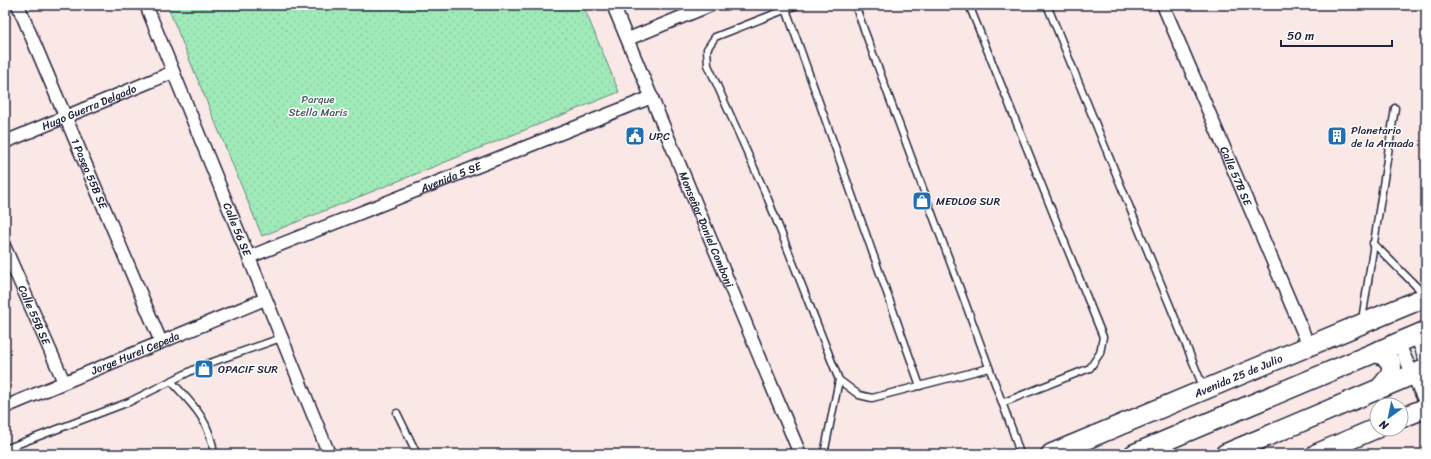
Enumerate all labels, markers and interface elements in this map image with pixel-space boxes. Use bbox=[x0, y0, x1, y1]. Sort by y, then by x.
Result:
scale bar bbox=[1281, 22, 1392, 48]
text: 50 m bbox=[1287, 25, 1314, 47]
street label: Hugo Guerra Delgado bbox=[39, 79, 140, 136]
park label: Parque Stella Maris bbox=[288, 90, 349, 122]
place label: Planetario de la Armada bbox=[1351, 121, 1414, 153]
public building icon: UPC bbox=[624, 125, 646, 147]
building icon: Planetario de la Armada bbox=[1326, 125, 1348, 147]
place label: UPC bbox=[649, 127, 670, 146]
street label: 1 Paseo 55B SE bbox=[66, 135, 113, 213]
street label: Calle 57B SE bbox=[1215, 143, 1257, 210]
street label: Avenida 5 SE bbox=[417, 156, 485, 198]
street label: Monseñor Daniel Comboni bbox=[673, 169, 739, 291]
shop icon: MEDLOG SUR bbox=[911, 190, 933, 212]
place label: MEDLOG SUR bbox=[936, 192, 1000, 211]
street label: Calle 56 SE bbox=[217, 200, 257, 260]
street label: Calle 55B SE bbox=[12, 282, 56, 349]
street label: Jorge Hurel Cepeda bbox=[87, 326, 183, 381]
street label: Avenida 25 de Julio bbox=[1190, 349, 1286, 403]
shop icon: OPACIF SUR bbox=[193, 358, 215, 380]
place label: OPACIF SUR bbox=[218, 360, 278, 379]
north arrow bbox=[1369, 397, 1409, 437]
text: N bbox=[1375, 415, 1393, 436]

